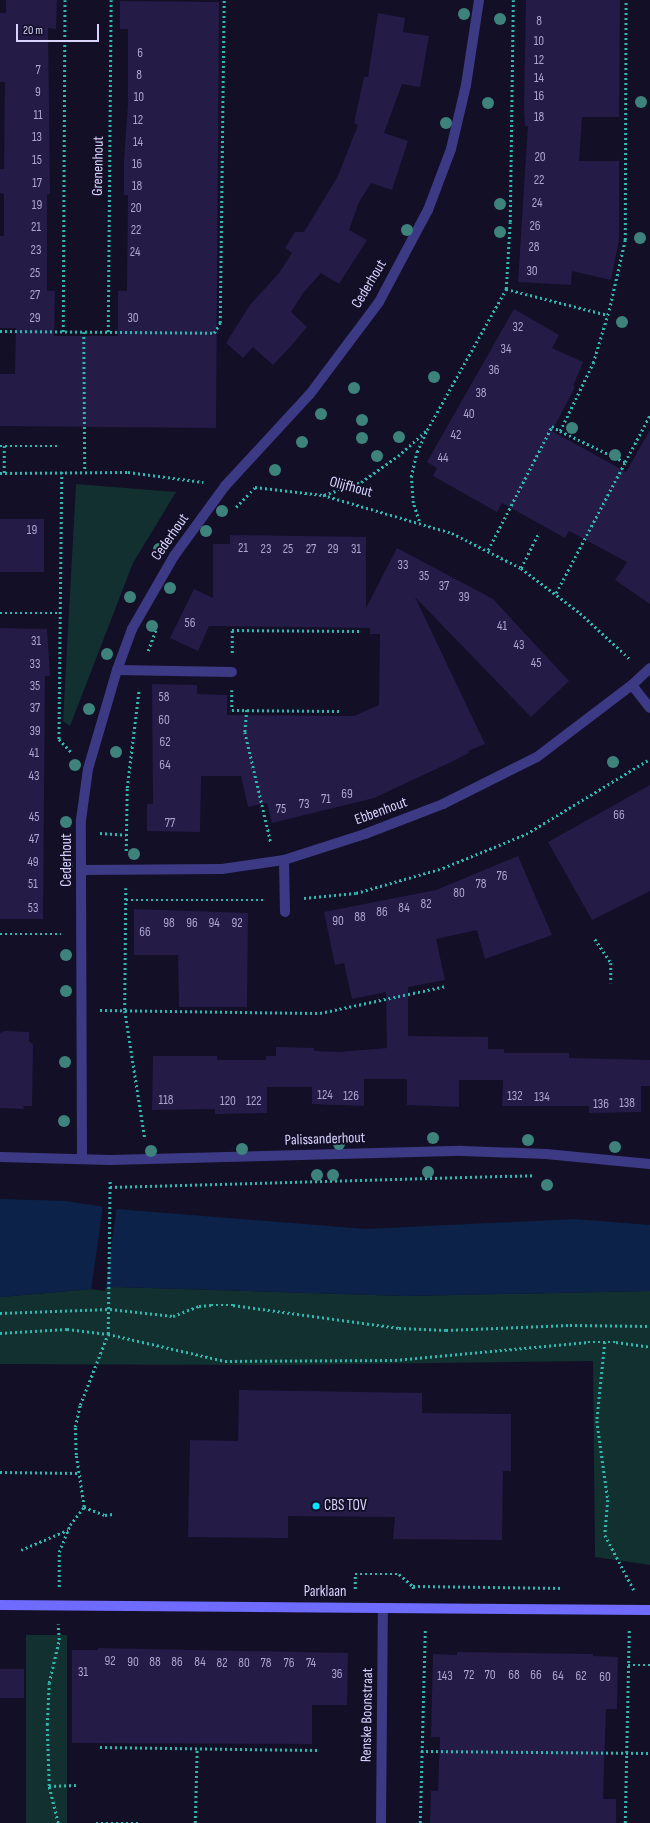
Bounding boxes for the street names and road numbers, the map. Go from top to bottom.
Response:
street label: Grenenhout [88,136,108,196]
street label: Cederhout [348,257,390,311]
street label: Olijfhout [328,473,374,501]
street label: Cederhout [147,510,193,564]
street label: Ebbenhout [352,793,410,829]
street label: Cederhout [58,833,76,887]
street label: Palissanderhout [284,1129,366,1149]
street label: Parklaan [304,1583,346,1601]
street label: Renske Boonstraat [357,1668,377,1762]

